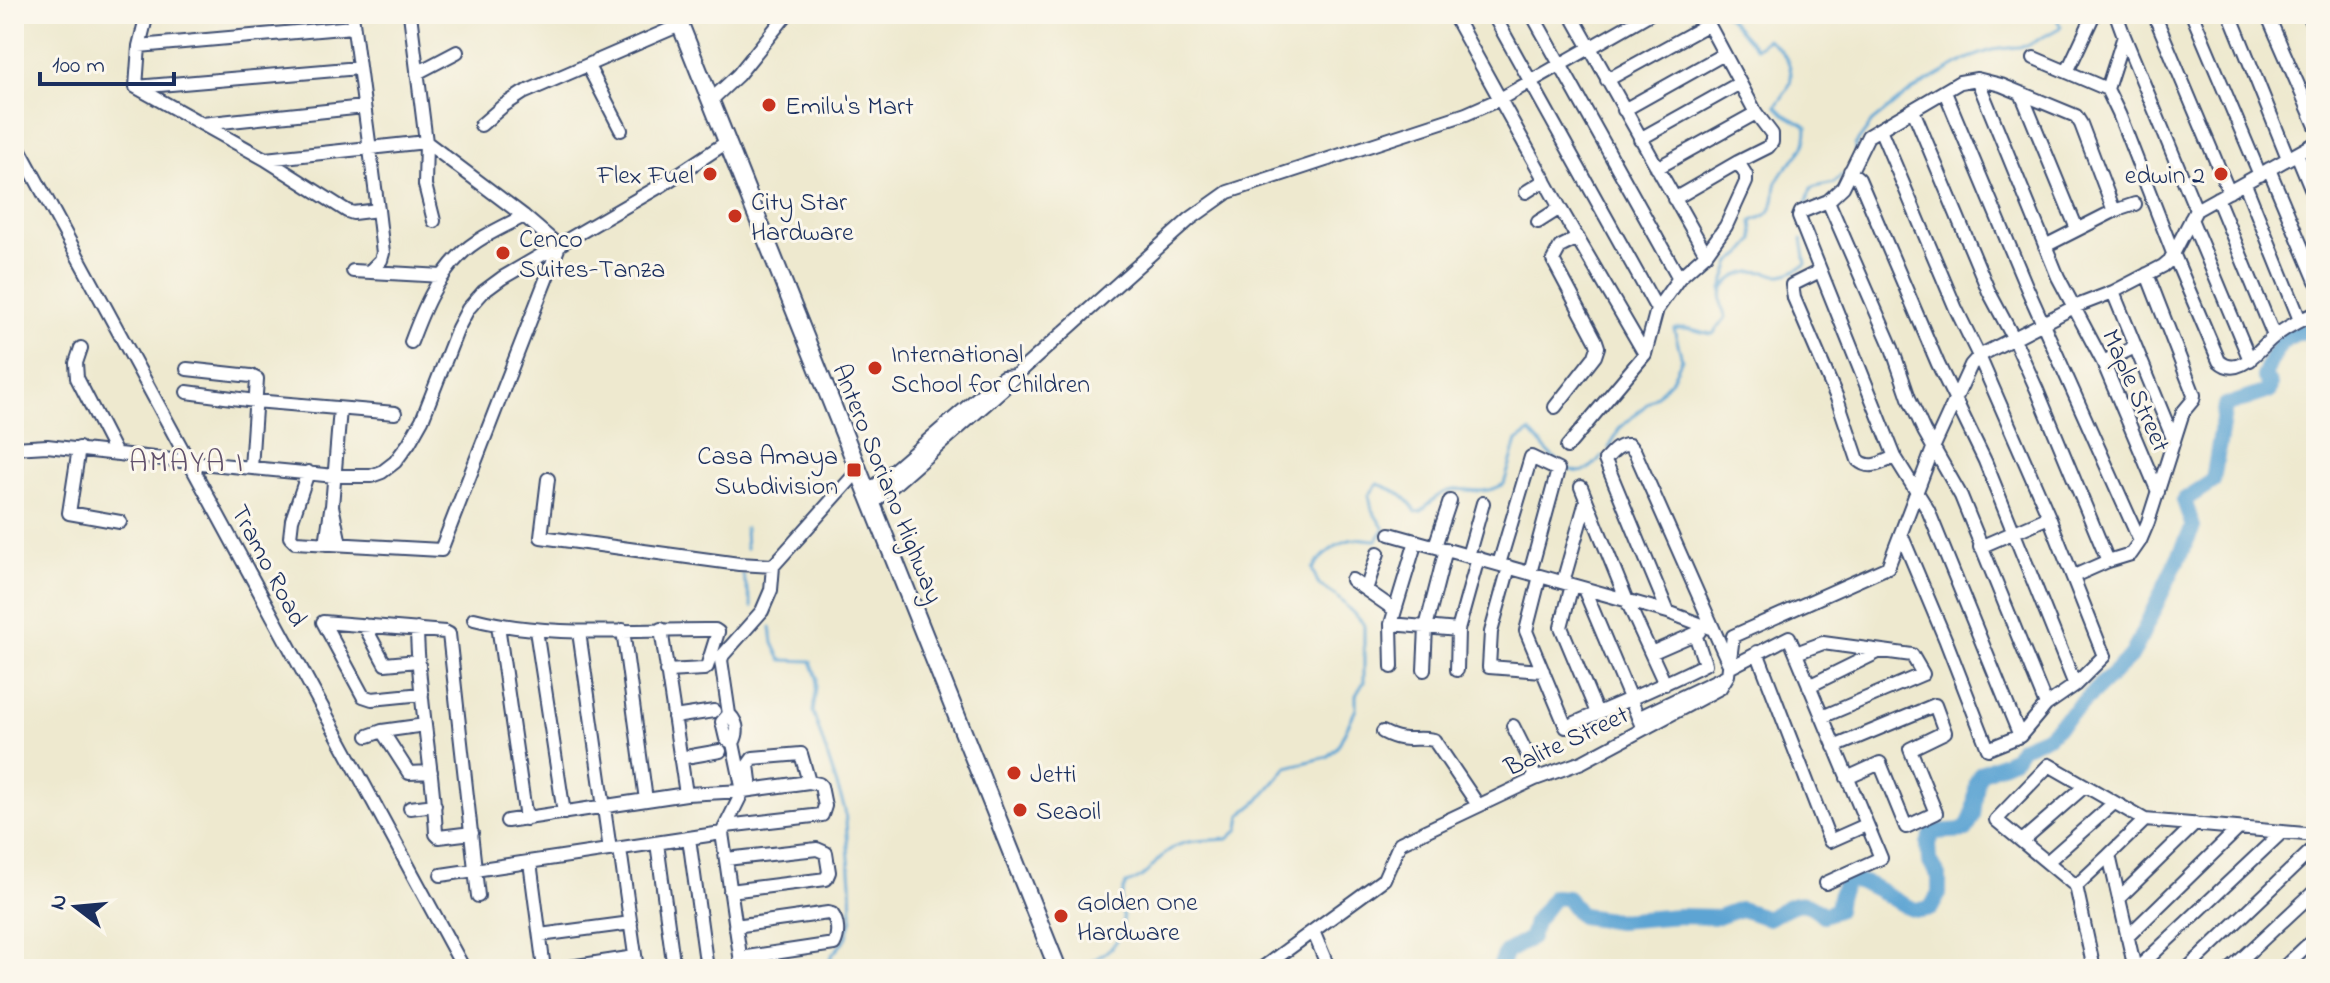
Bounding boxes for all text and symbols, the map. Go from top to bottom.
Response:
scale bar [40,36,174,86]
text: 100 m [52,49,105,84]
place label: Emilu's Mart [785,89,914,127]
marker: Emilu's Mart [760,96,778,114]
place label: Flex Fuel [596,158,694,196]
place label: edwin 2 [2125,158,2205,196]
marker: Flex Fuel [701,165,719,183]
marker: edwin 2 [2212,165,2230,183]
place label: City Star Hardware [751,185,854,253]
marker: City Star Hardware [726,207,744,225]
place label: Cenco Suites-Tanza [519,222,665,290]
marker: Cenco Suites-Tanza [494,244,512,262]
street label: Maple Street [2090,324,2178,459]
place label: International School for Children [891,337,1090,405]
street label: Antero Soriano Highway [821,359,952,610]
marker: International School for Children [866,359,884,377]
place label: Casa Amaya Subdivision [697,439,838,507]
district label: AMAYA I [129,442,245,486]
marker: Casa Amaya Subdivision [845,461,863,479]
street label: Tramo Road [219,498,316,635]
street label: Balite Street [1498,697,1636,788]
place label: Jetti [1030,757,1077,795]
marker: Jetti [1005,764,1023,782]
place label: Seaoil [1036,794,1101,832]
marker: Seaoil [1011,801,1029,819]
north arrow [36,867,116,947]
place label: Golden One Hardware [1077,885,1198,953]
text: N [42,891,77,914]
marker: Golden One Hardware [1052,907,1070,925]

